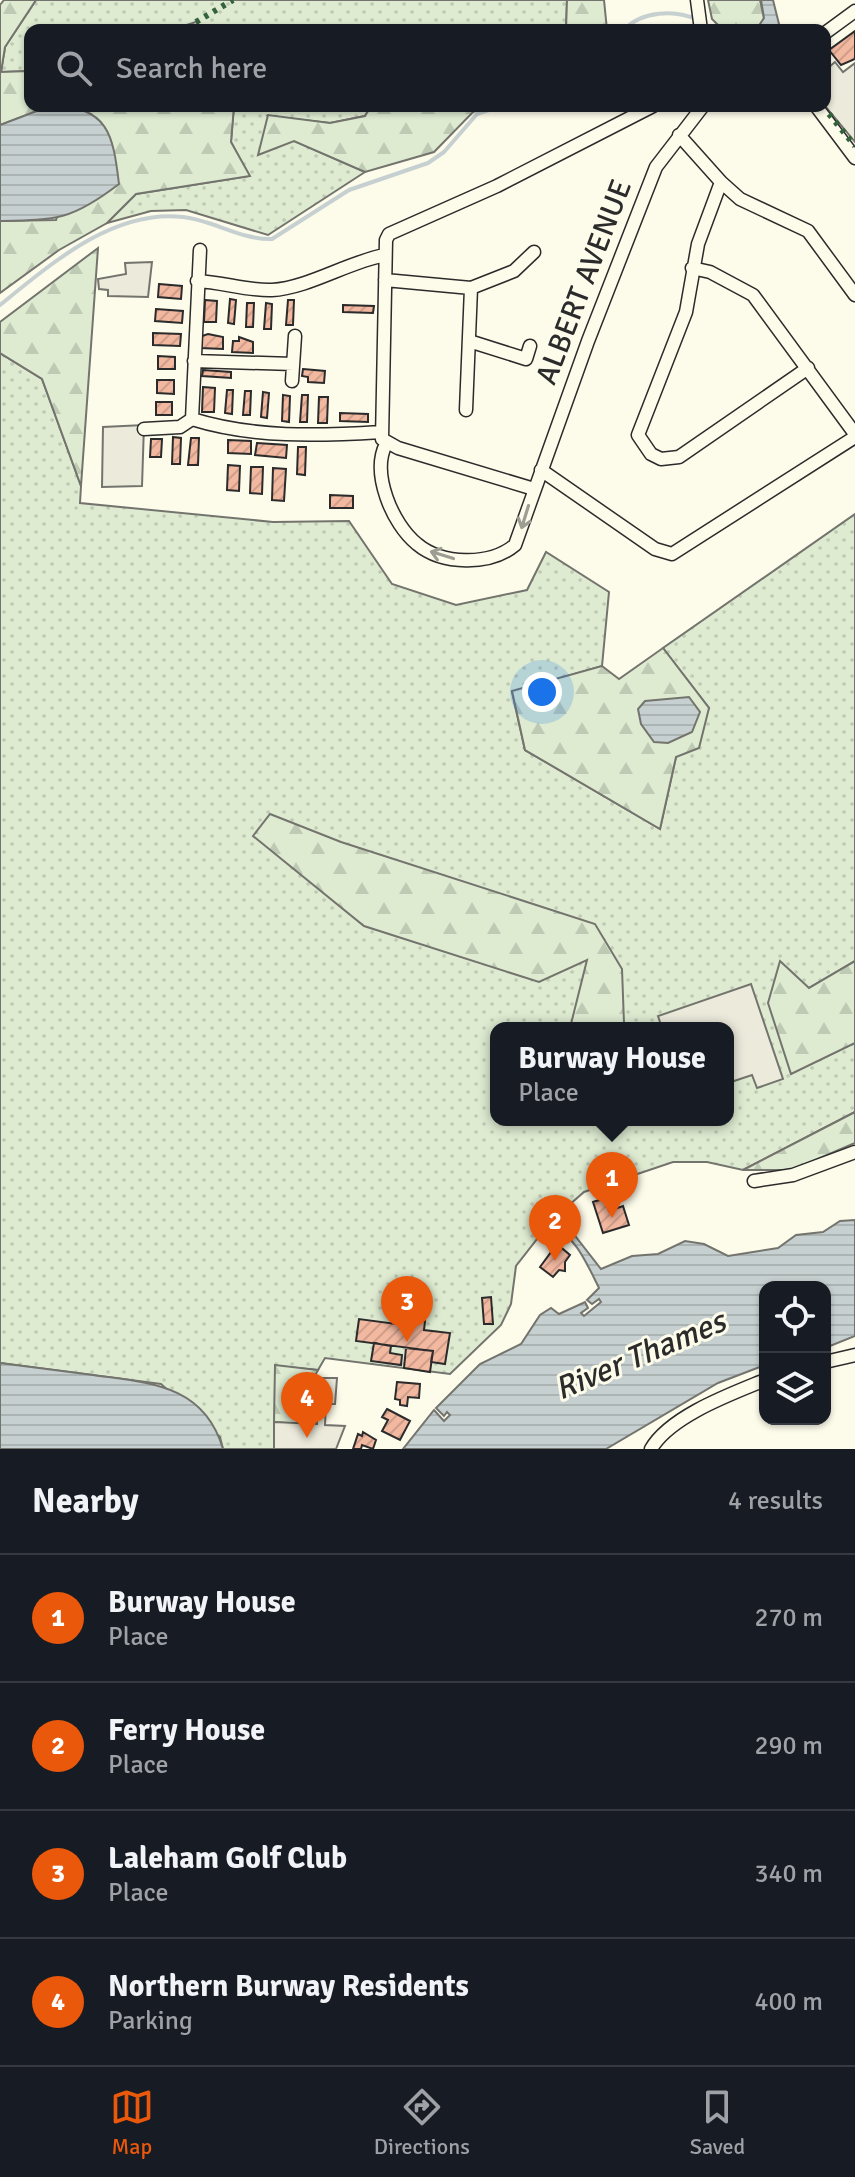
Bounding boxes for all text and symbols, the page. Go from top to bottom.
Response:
search box [24,24,831,112]
icon: search [52,46,96,90]
text: Search here [116,50,267,87]
street label: ALBERT AVENUE [528,174,640,390]
one-way arrow [517,504,532,530]
one-way arrow [429,547,455,562]
your location [522,672,562,712]
popup [490,1022,734,1126]
text: Burway House [518,1040,706,1077]
text: Place [518,1077,579,1109]
pin: 1 [586,1152,638,1218]
pin: 2 [529,1195,581,1261]
pin: 3 [381,1276,433,1342]
map controls [759,1281,831,1425]
button: locate [759,1281,831,1353]
water label: River Thames [549,1300,734,1408]
button: layers [759,1353,831,1425]
pin: 4 [281,1372,333,1438]
text: Nearby [32,1480,139,1522]
text: 4 results [728,1485,823,1517]
text: Burway House [108,1584,296,1621]
text: 1 [51,1602,65,1634]
text: 270 m [754,1602,823,1634]
text: Place [108,1621,169,1653]
text: Ferry House [108,1712,265,1749]
text: 2 [51,1730,65,1762]
text: 290 m [754,1730,823,1762]
text: Place [108,1749,169,1781]
text: Laleham Golf Club [108,1840,347,1877]
text: 3 [51,1858,65,1890]
text: 340 m [754,1858,823,1890]
text: Place [108,1877,169,1909]
text: Northern Burway Residents [108,1968,469,2005]
text: 4 [51,1986,65,2018]
text: 400 m [754,1986,823,2018]
text: Parking [108,2005,193,2037]
tab: Map [110,2085,154,2160]
tab: Directions [374,2085,470,2160]
tab: Saved [690,2085,745,2160]

